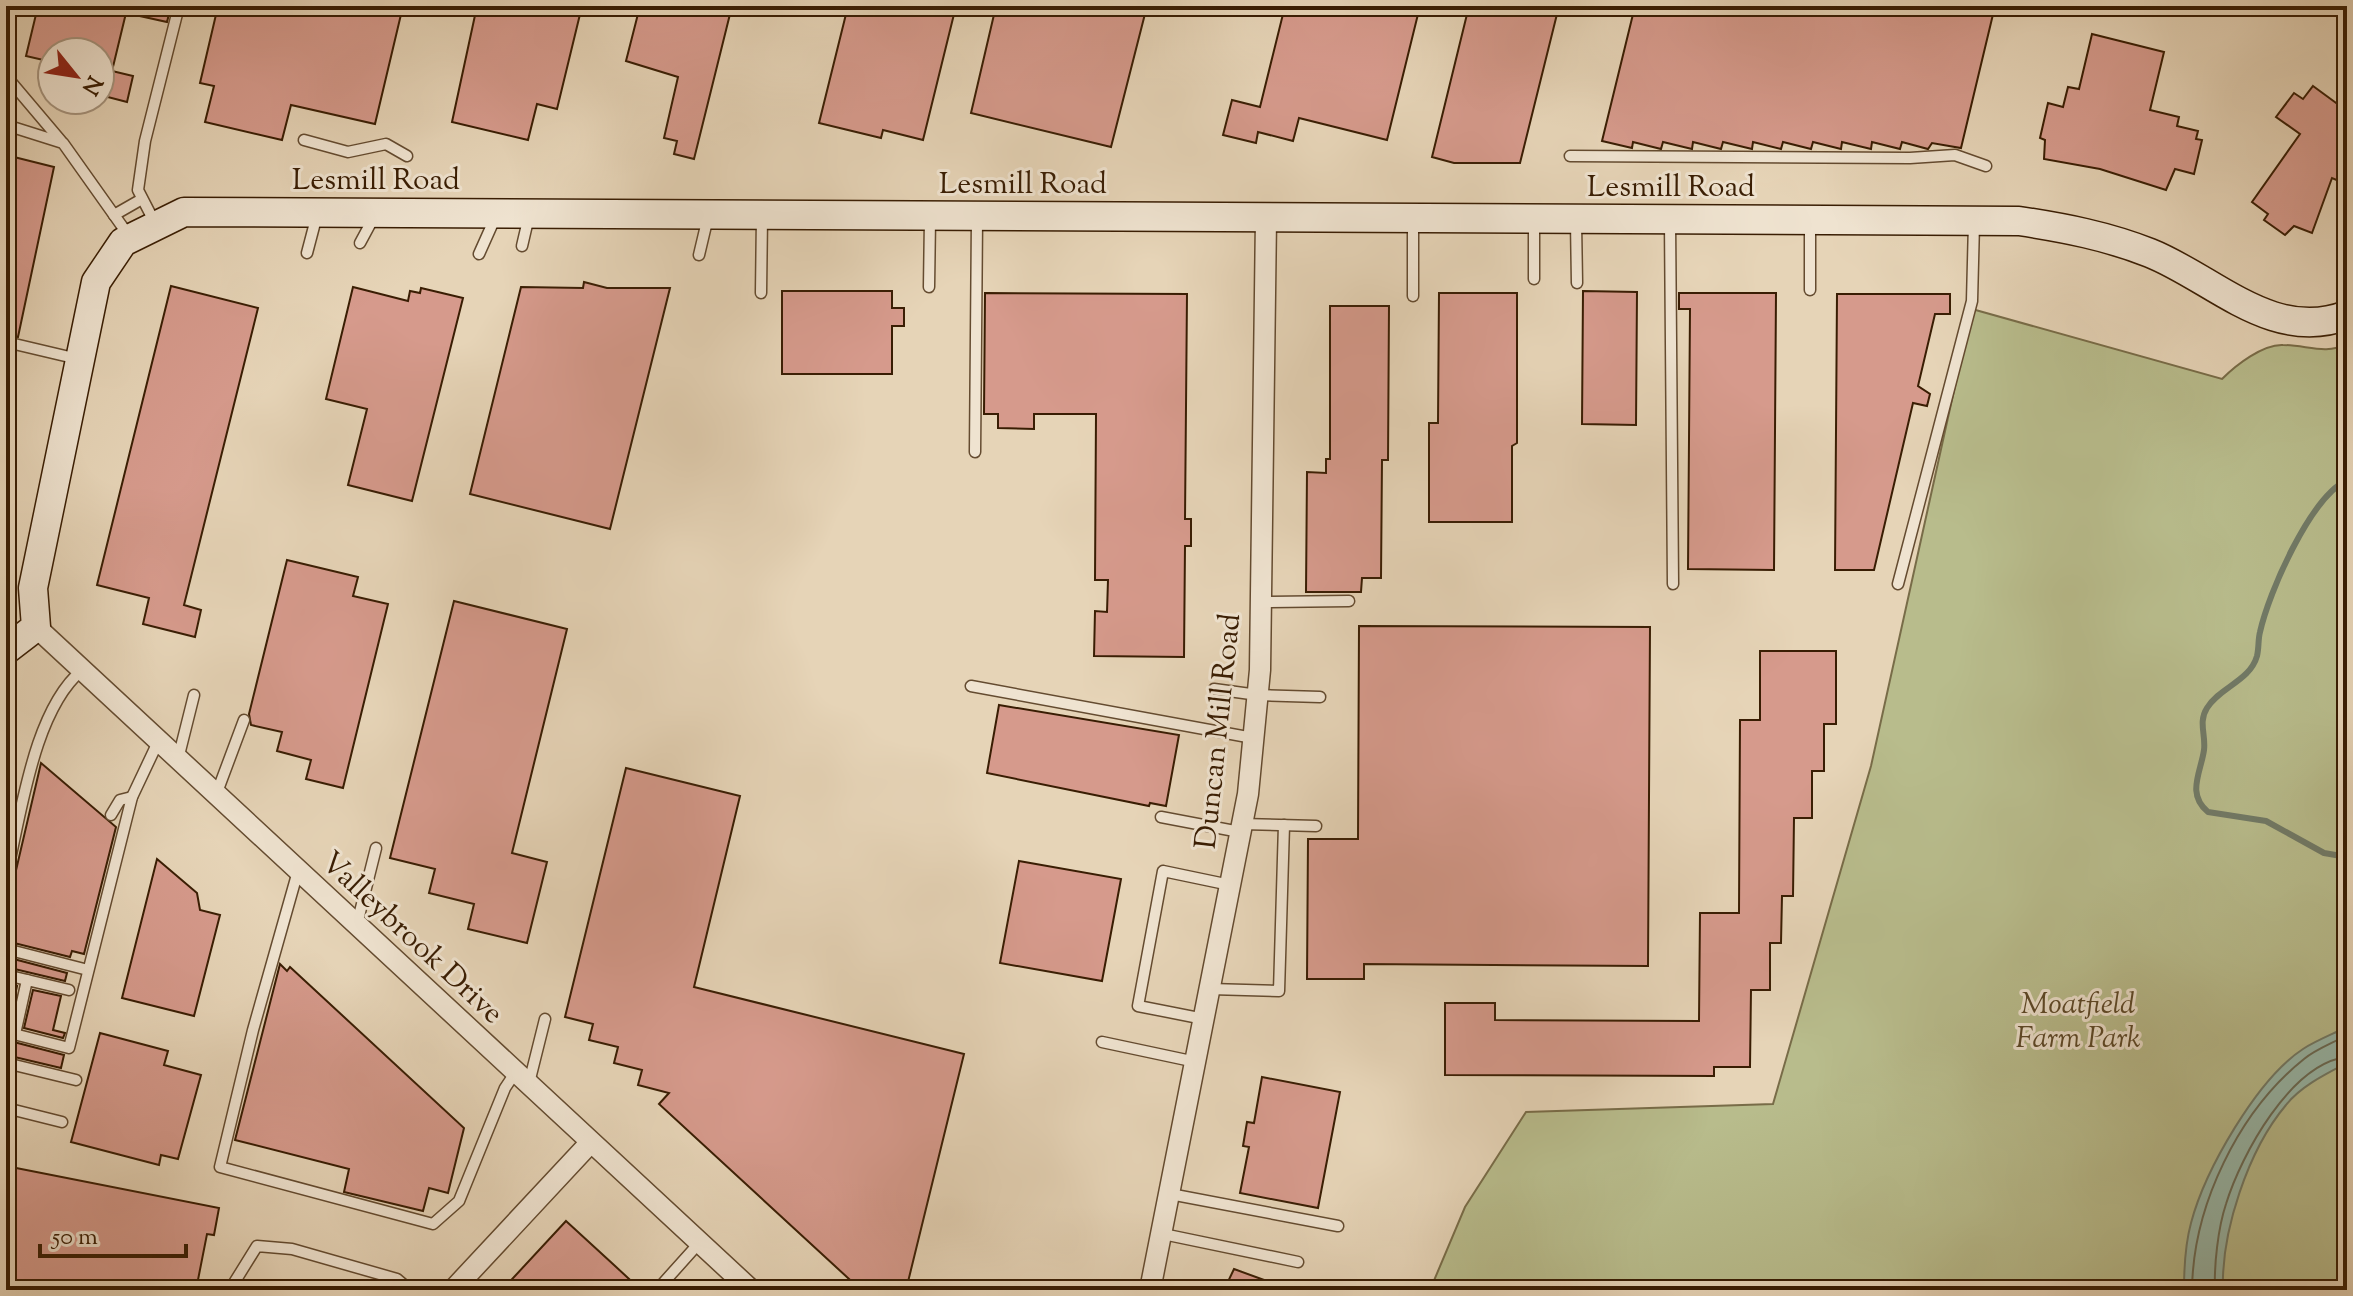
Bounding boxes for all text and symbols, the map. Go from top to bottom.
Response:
north arrow [36,36,116,116]
text: N [72,69,109,100]
street label: Lesmill Road [292,160,460,203]
street label: Lesmill Road [939,164,1107,207]
street label: Lesmill Road [1587,167,1755,210]
street label: Duncan Mill Road [1186,611,1253,851]
street label: Valleybrook Drive [310,843,512,1035]
park label: Moatfield Farm Park [2015,984,2141,1061]
scale bar [40,1208,186,1258]
text: 50 m [50,1221,98,1255]

